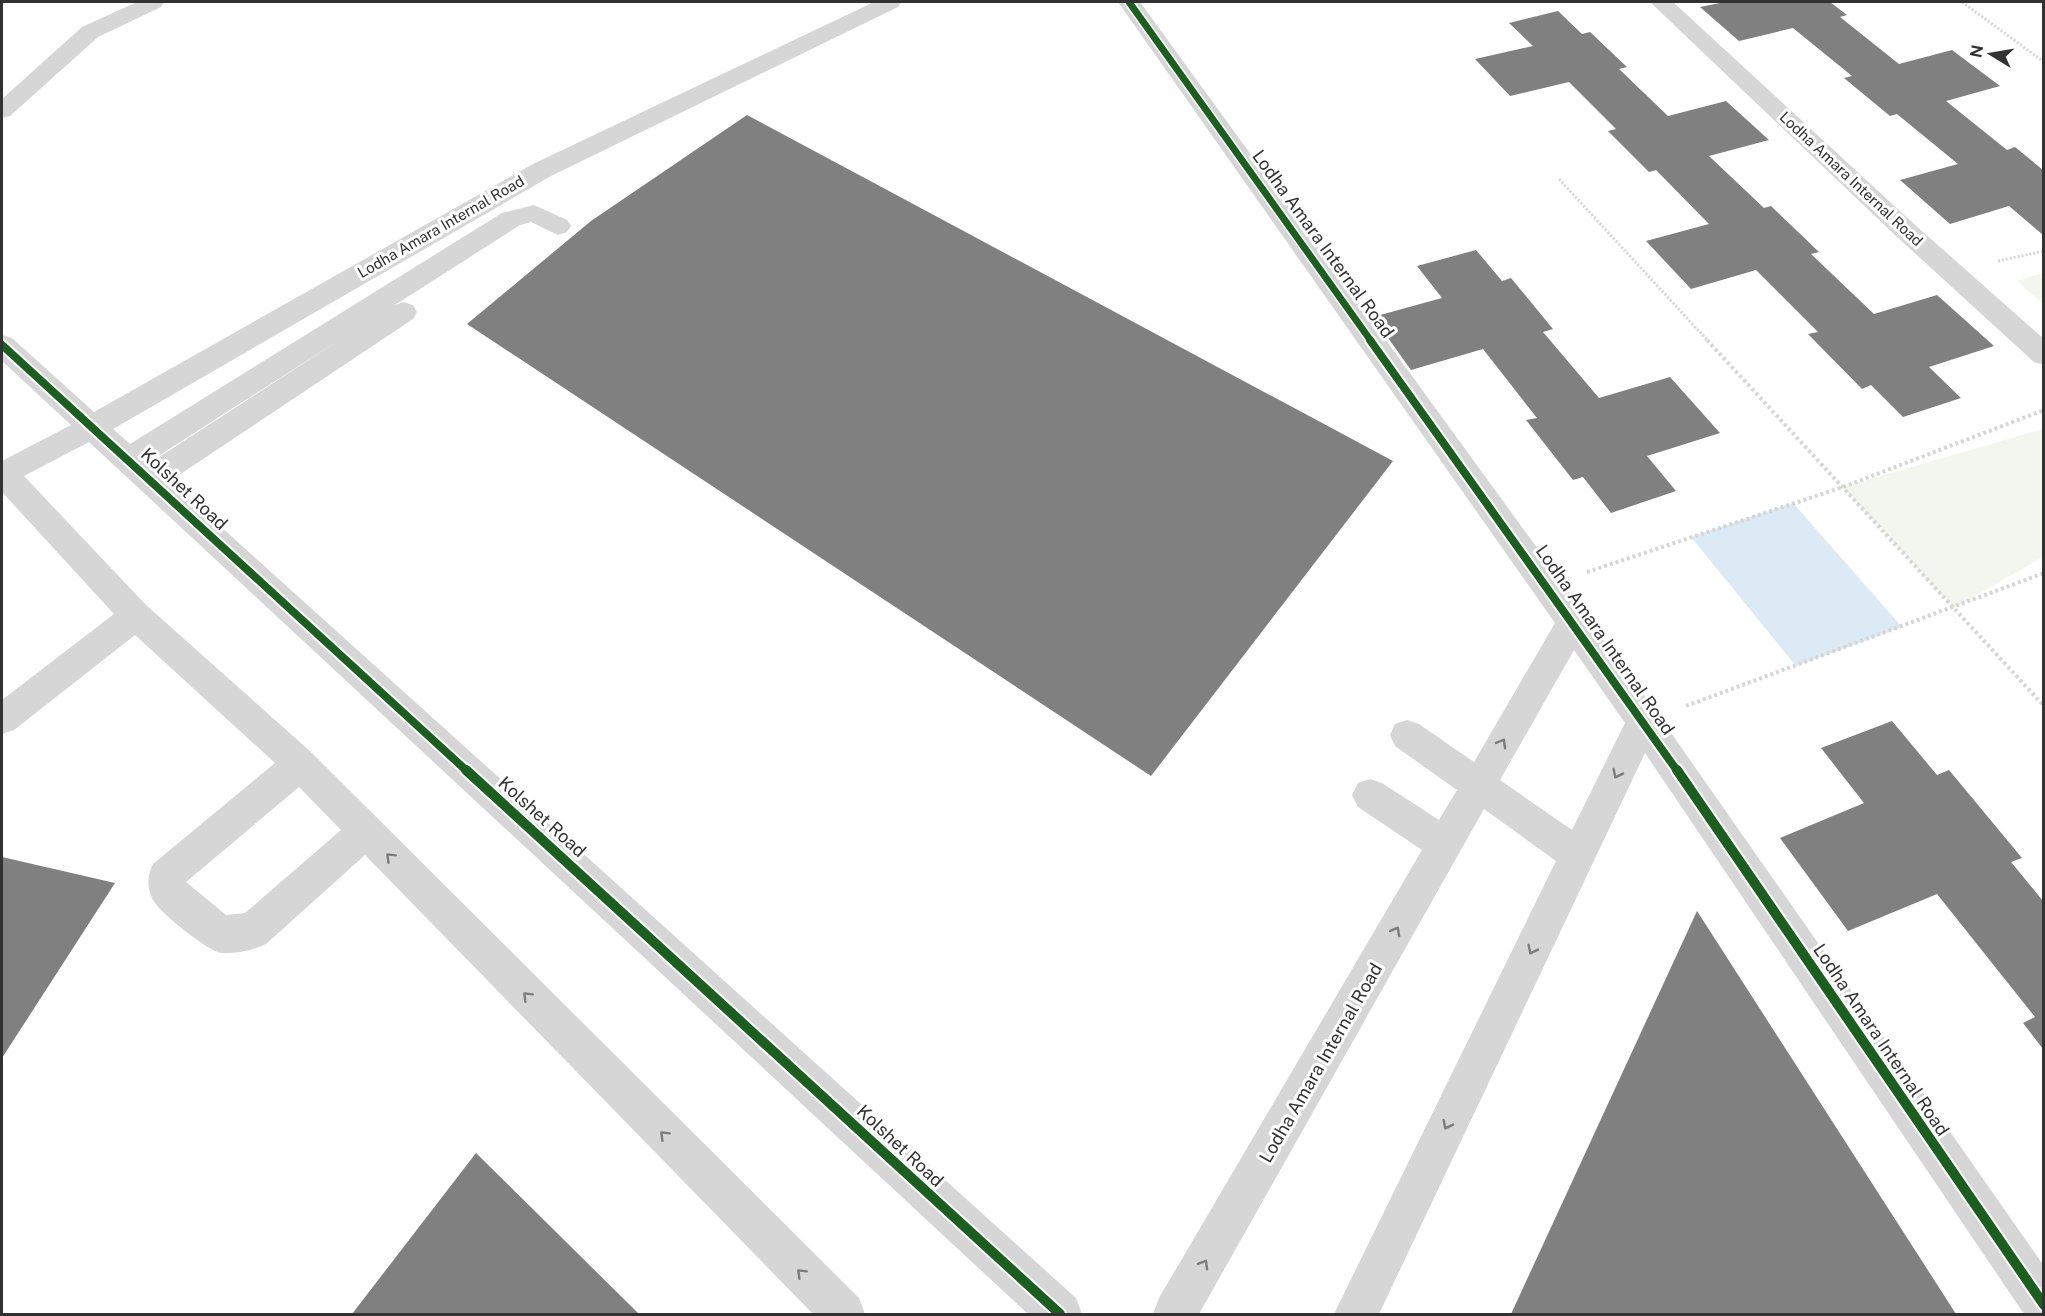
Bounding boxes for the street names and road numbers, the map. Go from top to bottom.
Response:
street label: Lodha Amara Internal Road [1776,108,1926,249]
street label: Lodha Amara Internal Road [1248,146,1399,342]
street label: Lodha Amara Internal Road [355,172,527,281]
street label: Kolshet Road [137,443,232,534]
street label: Lodha Amara Internal Road [1532,541,1679,739]
street label: Kolshet Road [494,772,590,861]
street label: Lodha Amara Internal Road [1809,940,1954,1140]
street label: Lodha Amara Internal Road [1255,959,1386,1166]
street label: Kolshet Road [853,1100,948,1191]

